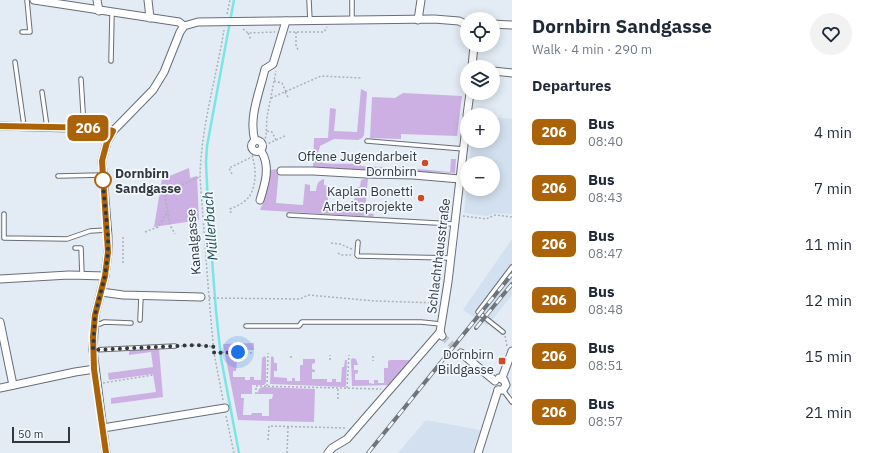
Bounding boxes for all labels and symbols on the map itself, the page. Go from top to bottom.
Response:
line badge: 206 [65,115,111,141]
place label: Offene Jugendarbeit Dornbirn [298,148,417,180]
marker: Offene Jugendarbeit Dornbirn [420,158,430,168]
place label: Dornbirn Sandgasse [115,165,181,197]
marker: Dornbirn Sandgasse [94,171,112,189]
place label: Kaplan Bonetti Arbeitsprojekte [323,183,413,215]
water label: Müllerbach [199,191,221,261]
marker: Kaplan Bonetti Arbeitsprojekte [416,193,426,203]
street label: Schlachthausstraße [423,197,454,315]
street label: Kanalgasse [182,208,205,276]
your location [228,342,248,362]
place label: Dornbirn Bildgasse [438,346,494,378]
marker: Dornbirn Bildgasse [497,356,507,366]
scale bar [12,425,70,444]

